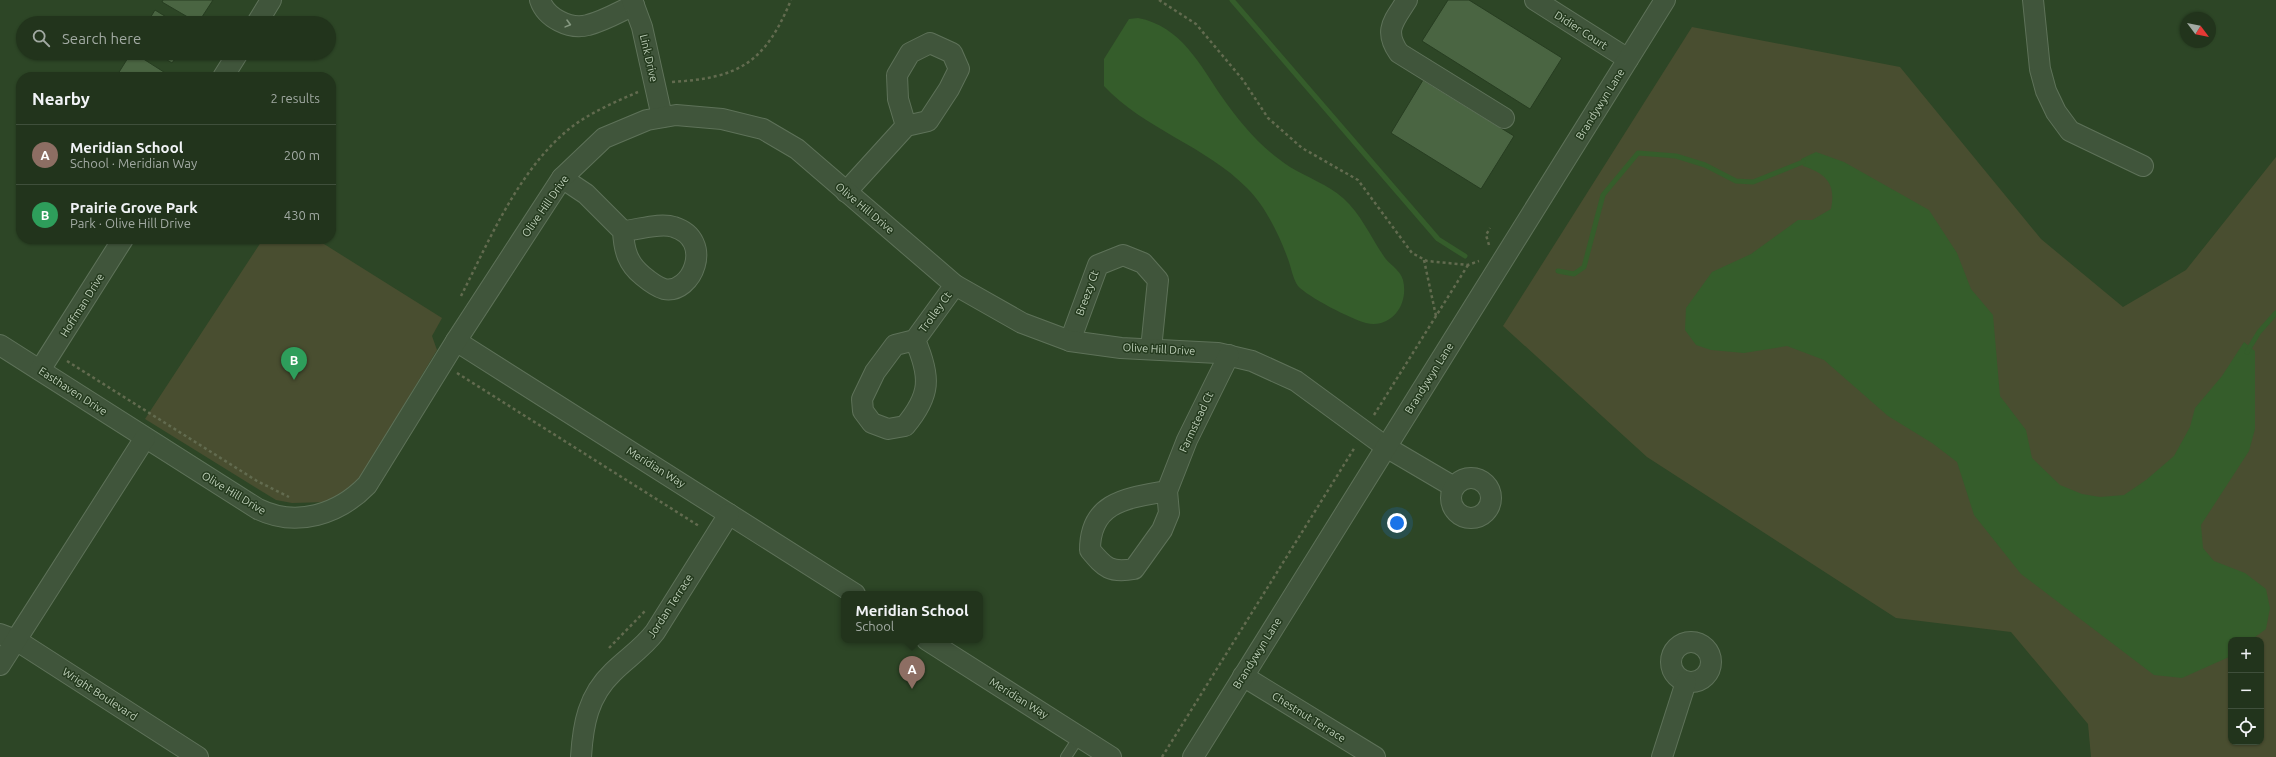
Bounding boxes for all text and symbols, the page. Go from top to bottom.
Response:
street label: Didier Court [1552,9,1610,52]
north arrow [2180,12,2216,48]
search box [16,16,336,60]
one-way arrow [565,19,572,28]
icon: search [30,27,52,49]
text: Search here [62,30,141,47]
street label: Link Drive [638,33,660,83]
street label: Brandywyn Lane [1573,66,1627,142]
text: Nearby [32,89,90,108]
text: 2 results [270,91,320,105]
text: Meridian School [70,139,183,156]
text: A [40,148,50,162]
text: 200 m [284,148,320,162]
text: School · Meridian Way [70,156,197,170]
street label: Olive Hill Drive [519,173,571,239]
street label: Olive Hill Drive [833,180,897,236]
text: Prairie Grove Park [70,199,198,216]
text: B [41,208,49,222]
text: 430 m [284,208,320,222]
text: Park · Olive Hill Drive [70,216,191,230]
street label: Breezy Ct [1073,268,1101,317]
street label: Hoffman Drive [58,271,106,339]
street label: Trolley Ct [916,289,954,335]
street label: Brandywyn Lane [1402,340,1456,416]
street label: Olive Hill Drive [1122,341,1196,357]
pin: B [281,347,307,380]
street label: Easthaven Drive [37,364,109,418]
street label: Farmstead Ct [1177,389,1216,454]
street label: Meridian Way [624,444,688,490]
street label: Olive Hill Drive [200,469,268,517]
your location [1387,513,1407,533]
street label: Jordan Terrace [645,572,695,640]
popup [841,591,983,643]
text: Meridian School [855,602,969,619]
street label: Brandywyn Lane [1230,615,1284,691]
text: School [855,619,894,633]
map controls [2228,637,2264,745]
button: + [2228,637,2264,673]
pin: A [899,656,925,689]
street label: Wright Boulevard [60,665,140,723]
button: − [2228,673,2264,709]
street label: Meridian Way [987,675,1051,721]
street label: Chestnut Terrace [1270,690,1348,744]
button: locate [2228,709,2264,745]

